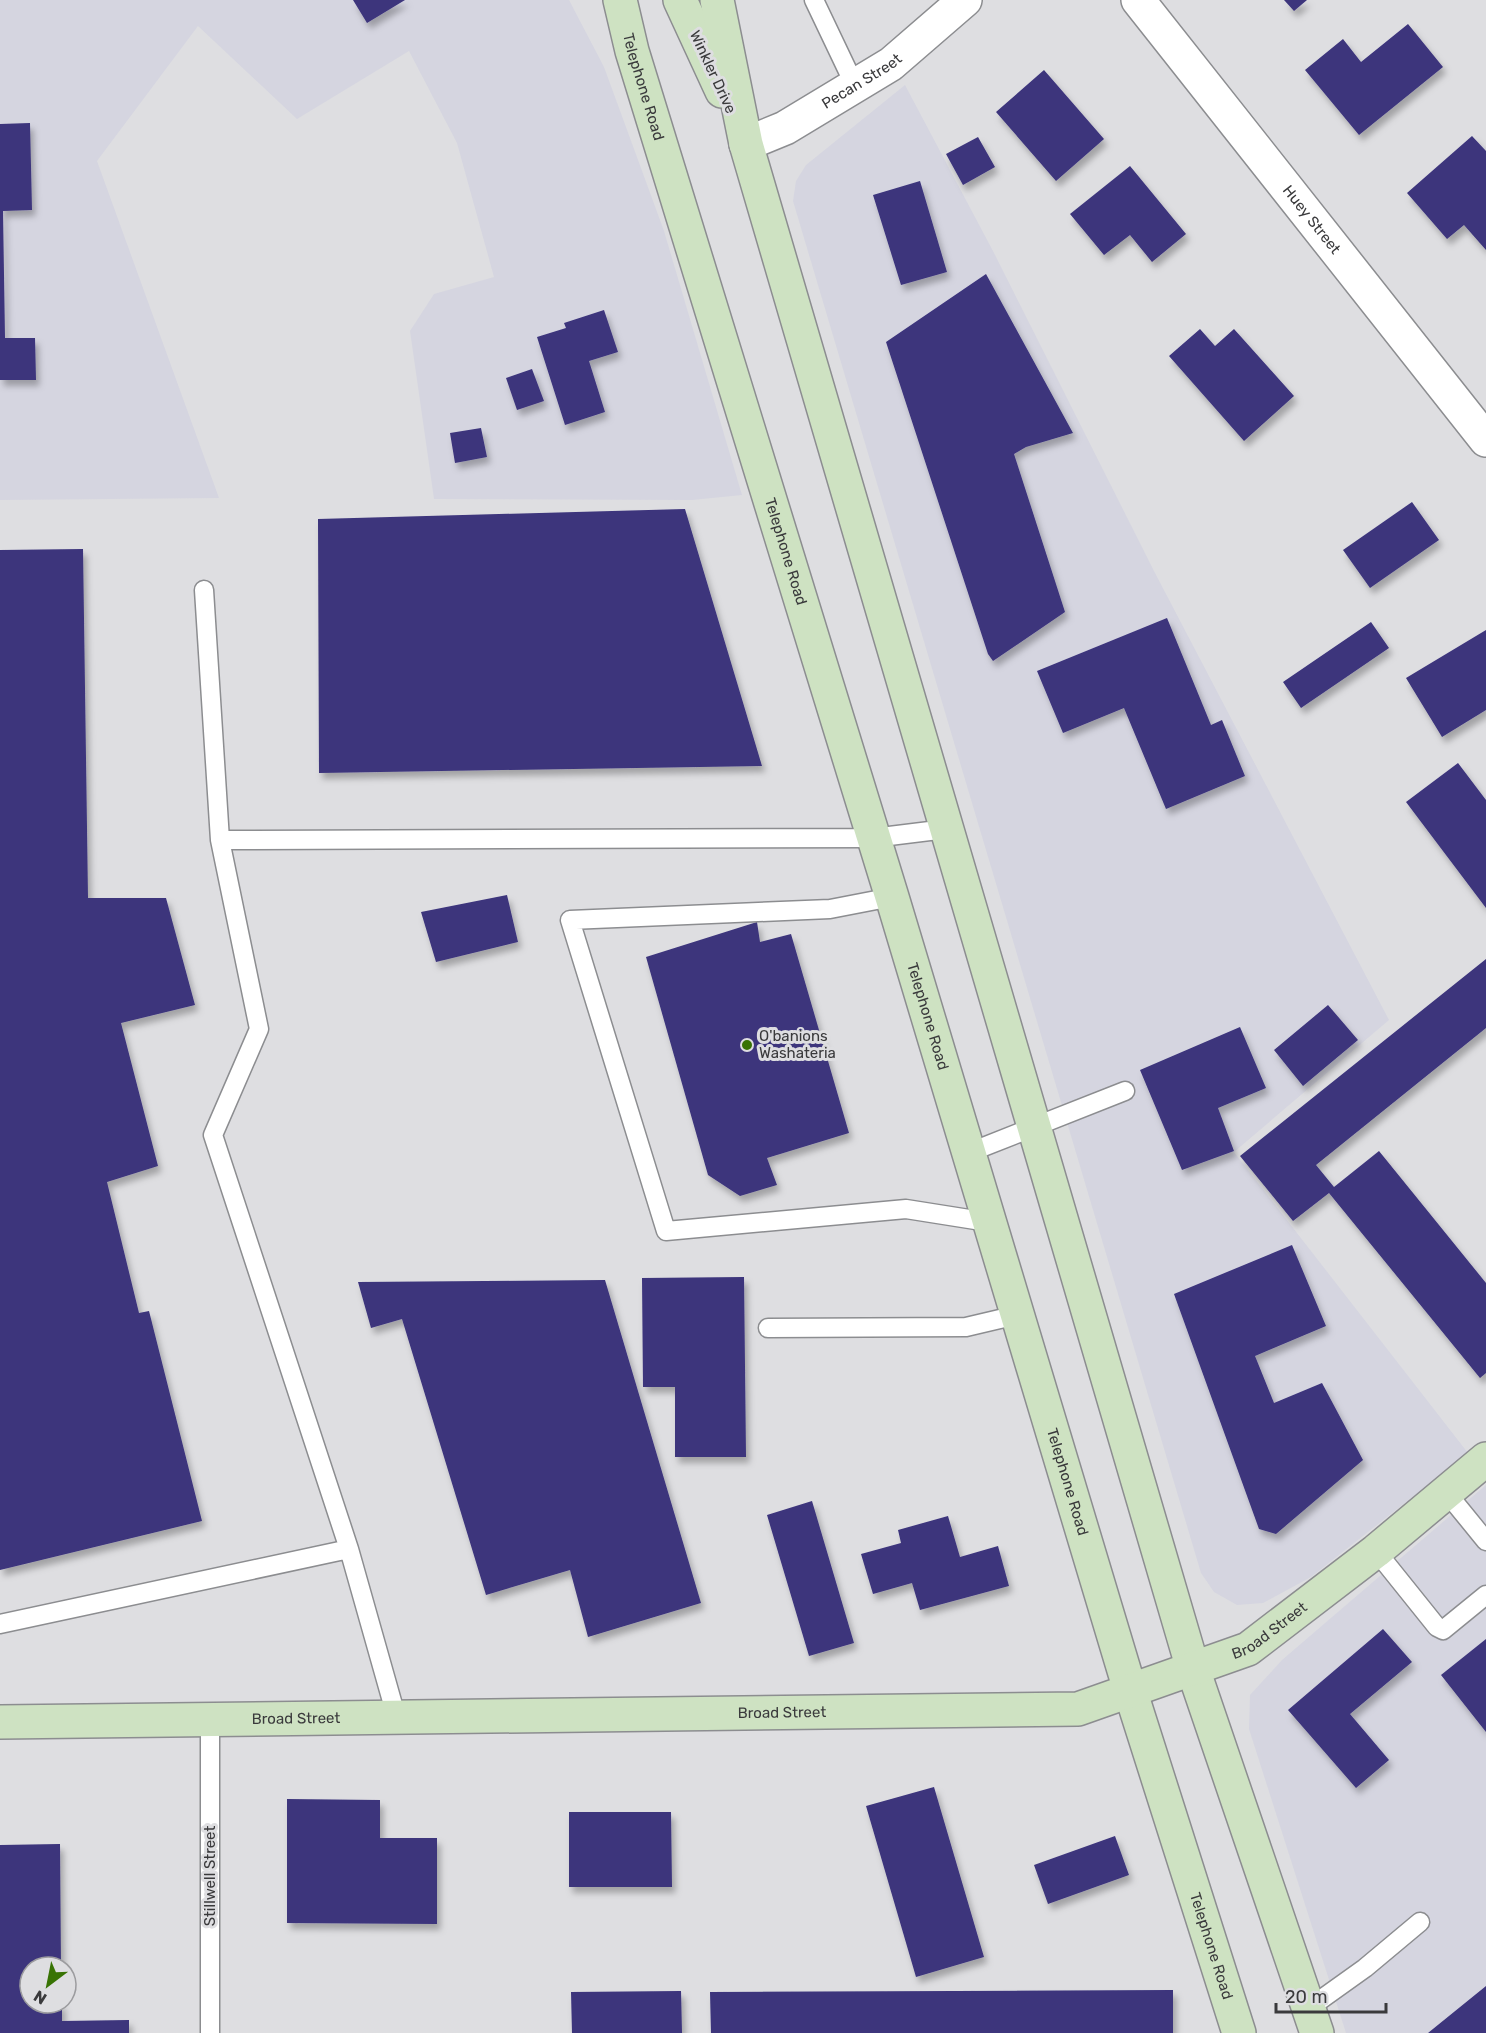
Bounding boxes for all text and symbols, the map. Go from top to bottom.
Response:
street label: Winkler Drive [686,28,740,116]
street label: Telephone Road [619,31,668,143]
street label: Pecan Street [818,50,906,113]
street label: Huey Street [1279,182,1345,258]
street label: Telephone Road [761,496,811,607]
street label: Telephone Road [903,960,952,1072]
place label: O'banions Washateria [759,1027,836,1062]
marker: O'banions Washateria [740,1038,754,1052]
street label: Telephone Road [1043,1426,1092,1538]
street label: Broad Street [1229,1598,1311,1663]
street label: Broad Street [738,1703,826,1722]
street label: Broad Street [252,1709,340,1728]
street label: Stillwell Street [201,1826,219,1926]
street label: Telephone Road [1186,1890,1237,2002]
north arrow [18,1955,78,2015]
scale bar [1276,1976,1386,2014]
text: N [30,1986,50,2008]
text: 20 m [1285,1986,1327,2008]

